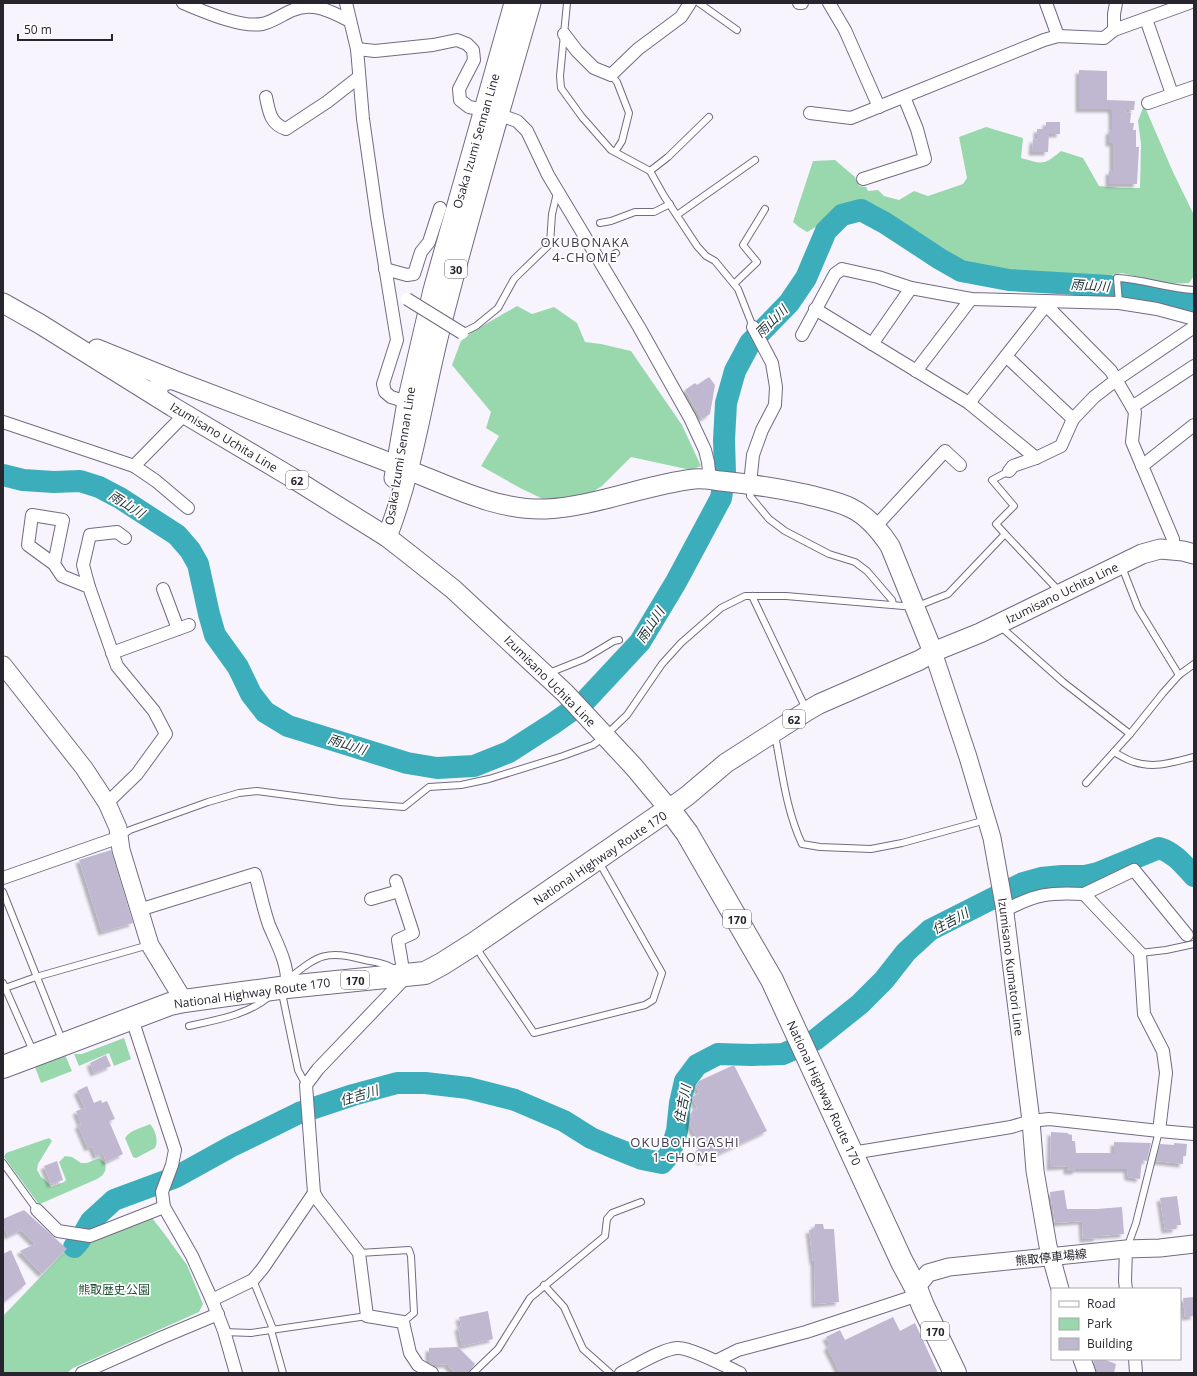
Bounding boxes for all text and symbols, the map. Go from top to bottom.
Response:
scale bar [18,16,112,42]
text: 50 m [24,21,52,38]
street label: Osaka Izumi Sennan Line [449,71,504,211]
district label: OKUBONAKA 4-CHOME [540,233,630,266]
road number: 30 [445,260,467,278]
water label: 雨山川 [1070,275,1112,295]
water label: 雨山川 [751,299,793,341]
street label: Osaka Izumi Sennan Line [381,385,419,526]
street label: Izumisano Uchita Line [167,398,281,476]
road number: 62 [286,471,308,489]
water label: 雨山川 [106,486,150,523]
street label: Izumisano Uchita Line [1003,558,1121,628]
water label: 雨山川 [632,602,669,646]
street label: Izumisano Uchita Line [501,632,600,731]
road number: 62 [783,710,805,728]
water label: 雨山川 [326,729,370,759]
street label: National Highway Route 170 [530,807,670,909]
street label: Izumisano Kumatori Line [994,897,1028,1037]
water label: 住吉川 [929,903,973,938]
road number: 170 [723,910,751,928]
road number: 170 [341,971,369,989]
street label: National Highway Route 170 [173,974,332,1012]
street label: National Highway Route 170 [783,1018,865,1168]
water label: 住吉川 [338,1080,382,1109]
water label: 住吉川 [669,1081,695,1125]
district label: OKUBOHIGASHI 1-CHOME [630,1133,740,1166]
street label: 熊取停車場線 [1014,1245,1088,1269]
park label: 熊取歴史公園 [78,1281,150,1298]
legend [1051,1288,1181,1360]
text: Road [1087,1295,1116,1312]
text: Park [1087,1315,1113,1332]
road number: 170 [921,1322,949,1340]
text: Building [1087,1335,1133,1352]

